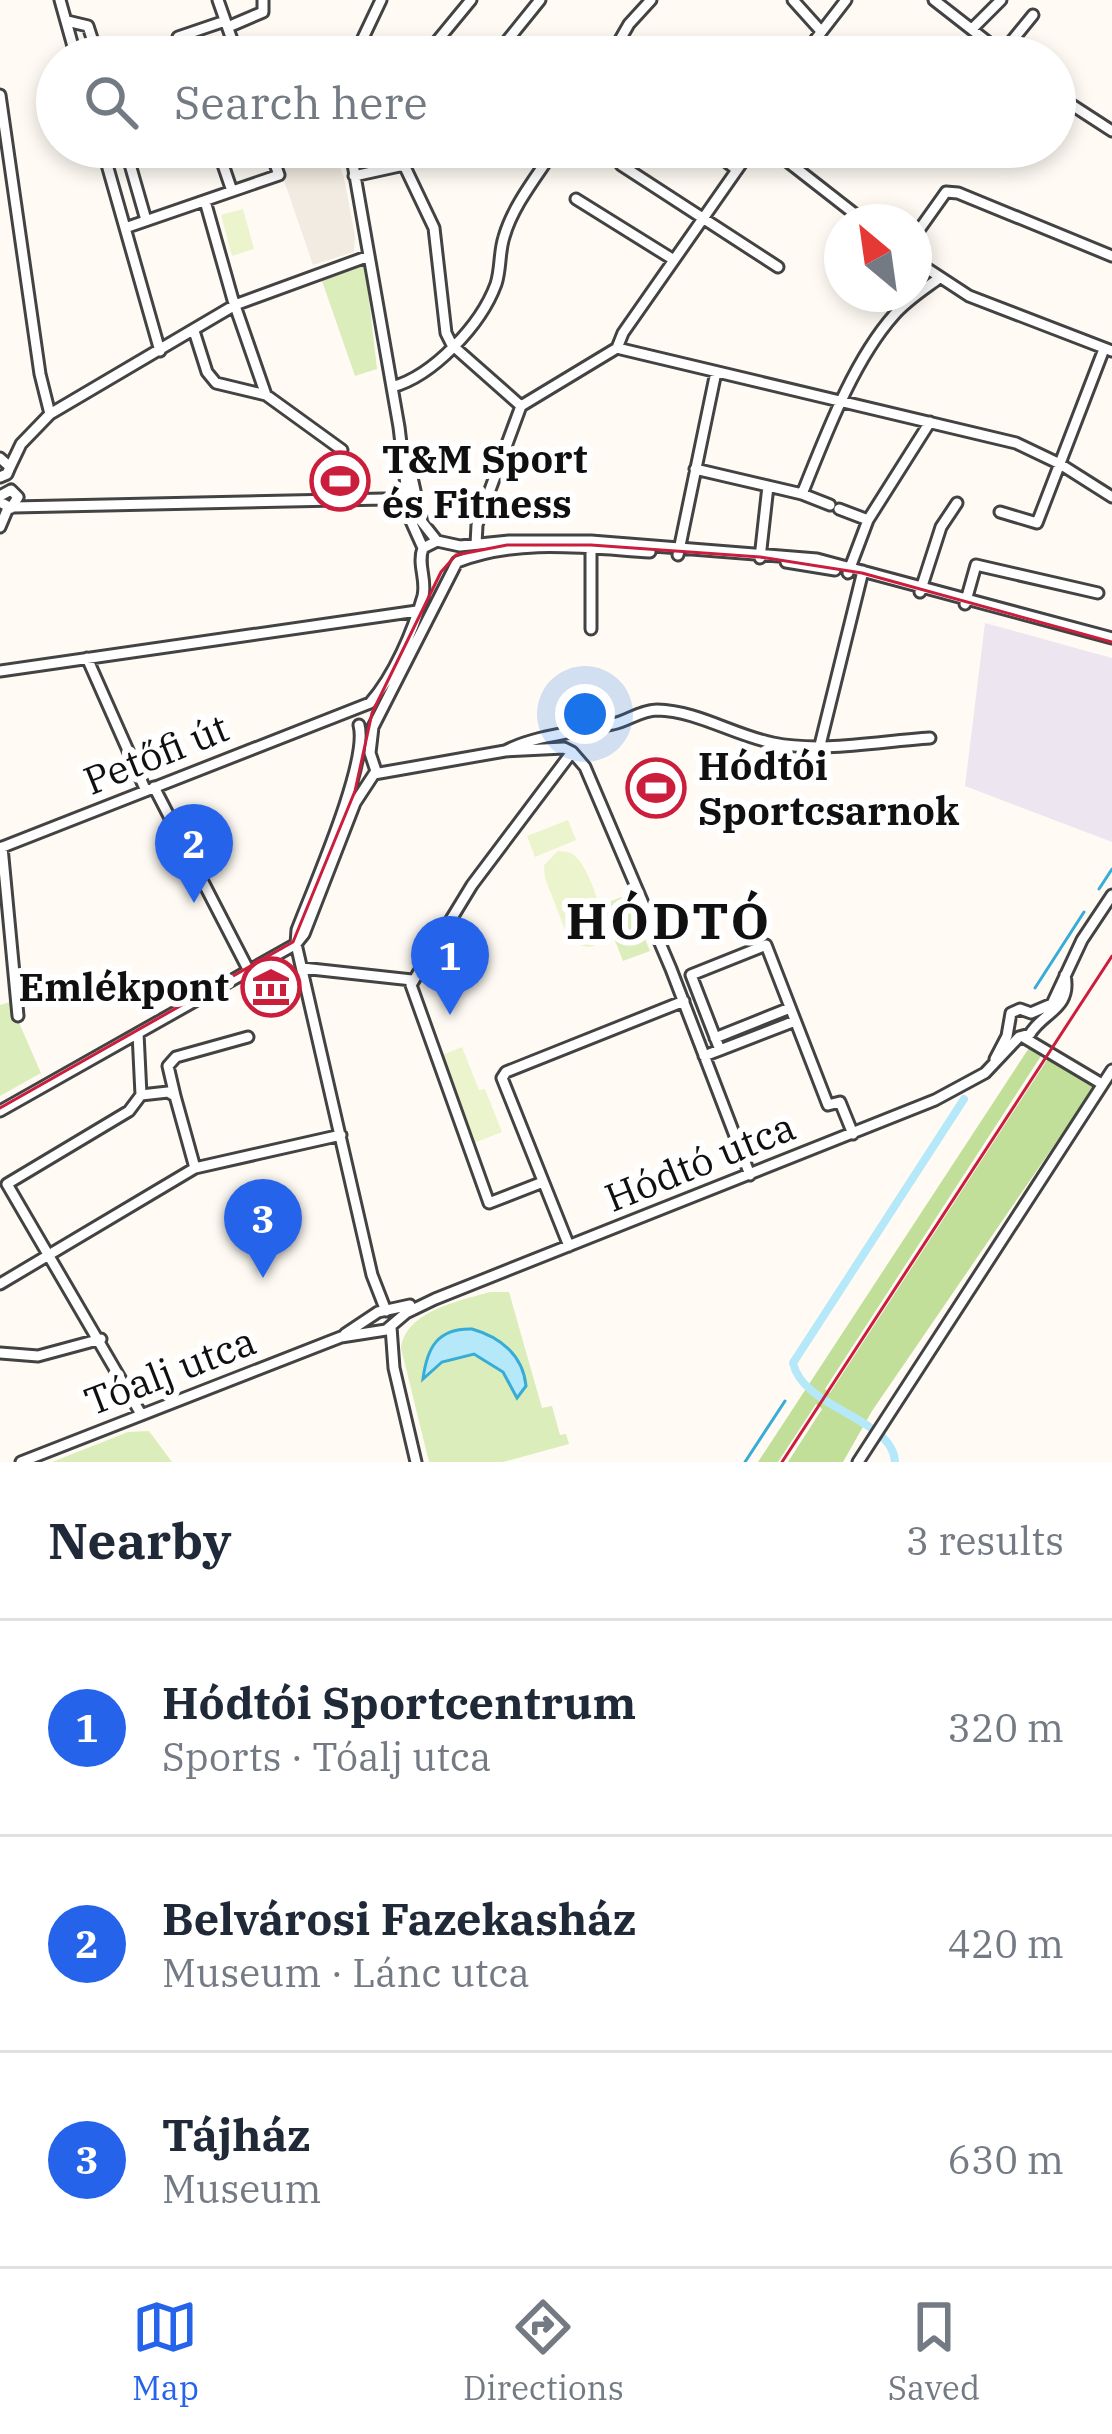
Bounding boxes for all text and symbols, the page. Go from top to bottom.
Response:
search box [36,36,1076,168]
icon: search [78,69,144,135]
text: Search here [174,73,428,131]
north arrow [824,204,932,312]
place label: T&M Sport és Fitness [382,433,588,529]
sports icon: T&M Sport és Fitness [309,450,371,512]
your location [555,684,615,744]
street label: Petőfi út [76,701,236,806]
place label: Hódtói Sportcsarnok [698,740,960,836]
sports icon: Hódtói Sportcsarnok [625,757,687,819]
pin: 2 [155,804,233,903]
district label: HÓDTÓ [566,887,772,953]
pin: 1 [411,916,489,1015]
museum icon: Emlékpont [240,956,302,1018]
place label: Emlékpont [18,961,229,1012]
street label: Hódtó utca [597,1100,802,1223]
pin: 3 [224,1179,302,1278]
street label: Tóalj utca [77,1315,263,1426]
text: Nearby [48,1507,232,1573]
text: 3 results [906,1515,1064,1566]
text: Hódtói Sportcentrum [162,1673,636,1731]
text: 1 [75,1702,99,1753]
text: 320 m [948,1702,1064,1753]
text: Sports · Tóalj utca [162,1731,491,1782]
text: Belvárosi Fazekasház [162,1889,636,1947]
text: 2 [75,1918,99,1969]
text: 420 m [948,1918,1064,1969]
text: Museum · Lánc utca [162,1947,530,1998]
text: Tájház [162,2105,310,2163]
text: 3 [75,2134,99,2185]
text: 630 m [948,2134,1064,2185]
text: Museum [162,2163,321,2214]
tab: Map [132,2294,199,2409]
tab: Directions [463,2294,624,2409]
tab: Saved [888,2294,980,2409]

